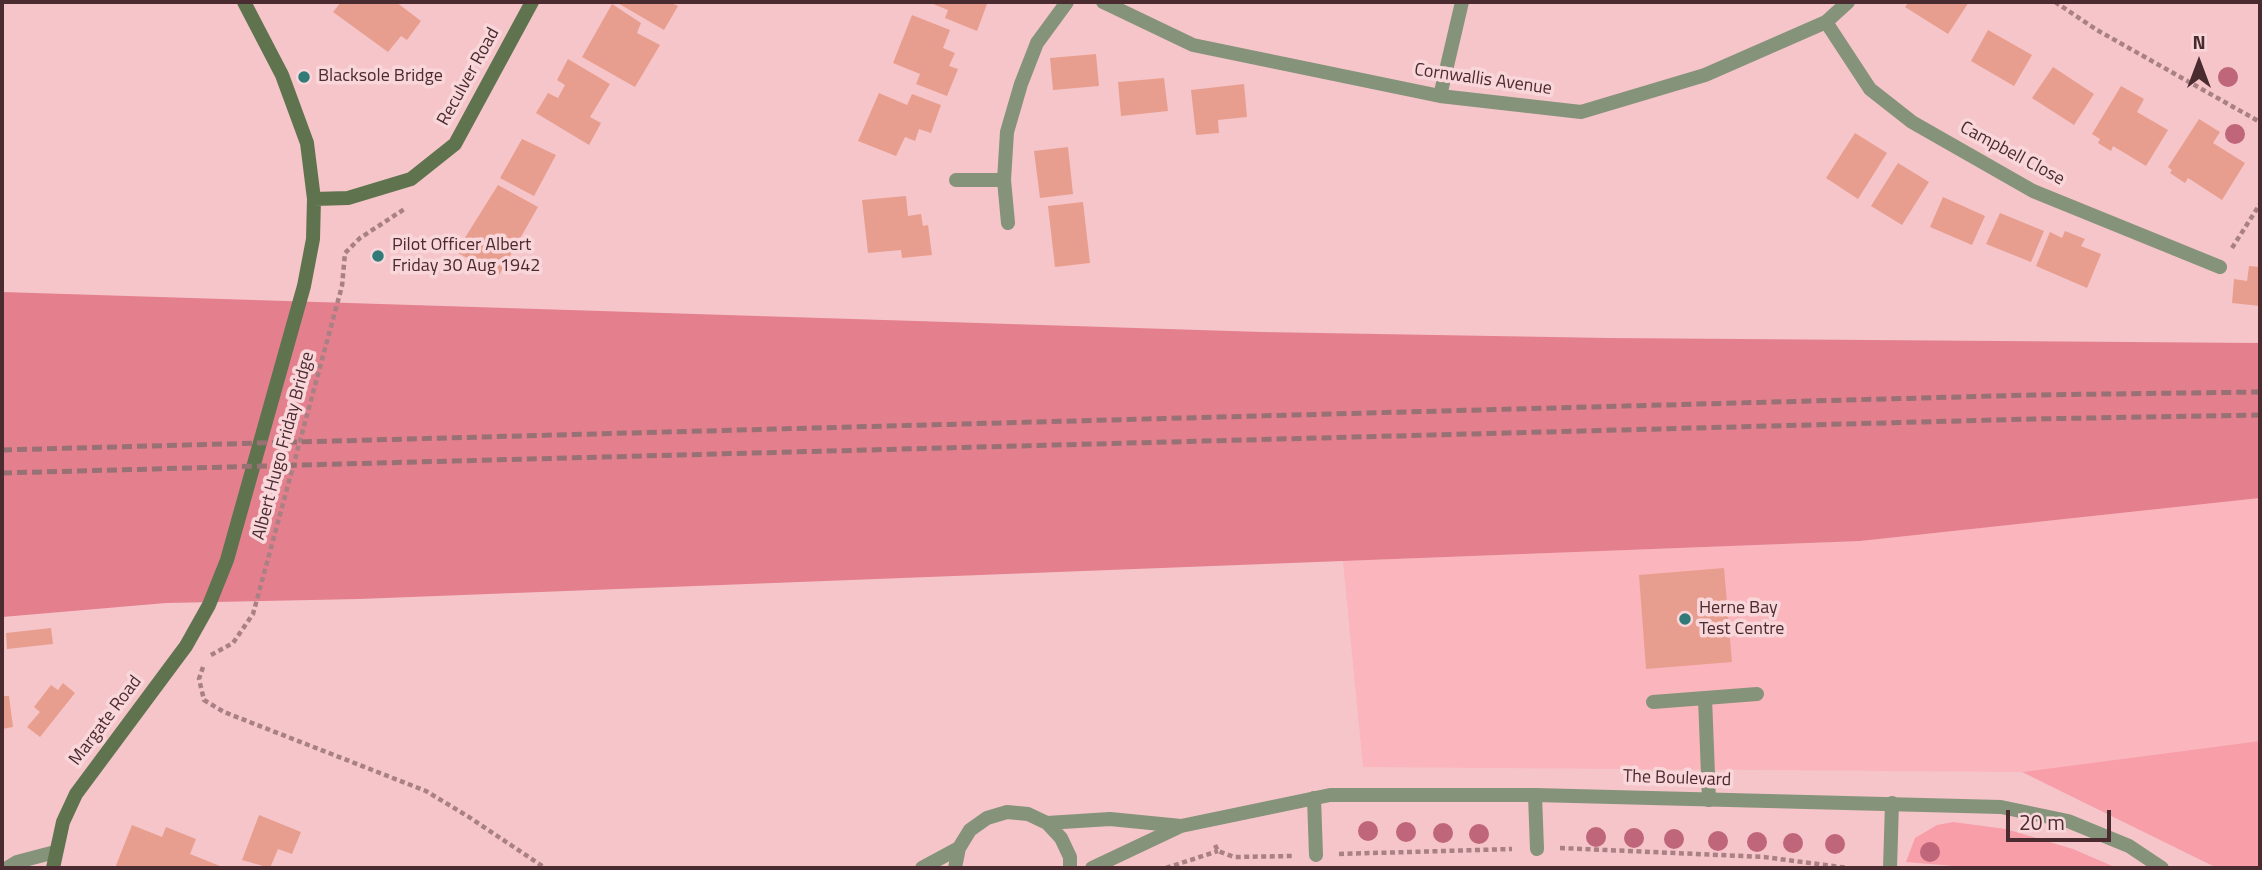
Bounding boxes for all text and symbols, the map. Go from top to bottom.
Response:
street label: Reculver Road [433,24,505,130]
text: N [2192,27,2206,56]
north arrow [2164,28,2234,98]
street label: Cornwallis Avenue [1413,60,1553,100]
place label: Blacksole Bridge [318,66,443,88]
marker: Blacksole Bridge [296,69,312,85]
street label: Campbell Close [1956,117,2068,191]
place label: Pilot Officer Albert Friday 30 Aug 1942 [392,235,540,278]
marker: Pilot Officer Albert Friday 30 Aug 1942 [370,248,386,264]
street label: Albert Hugo Friday Bridge [248,350,320,542]
place label: Herne Bay Test Centre [1699,598,1784,640]
marker: Herne Bay Test Centre [1677,611,1693,627]
street label: Margate Road [65,672,147,770]
street label: The Boulevard [1622,766,1732,792]
scale bar [2010,796,2115,840]
text: 20 m [2019,806,2065,838]

